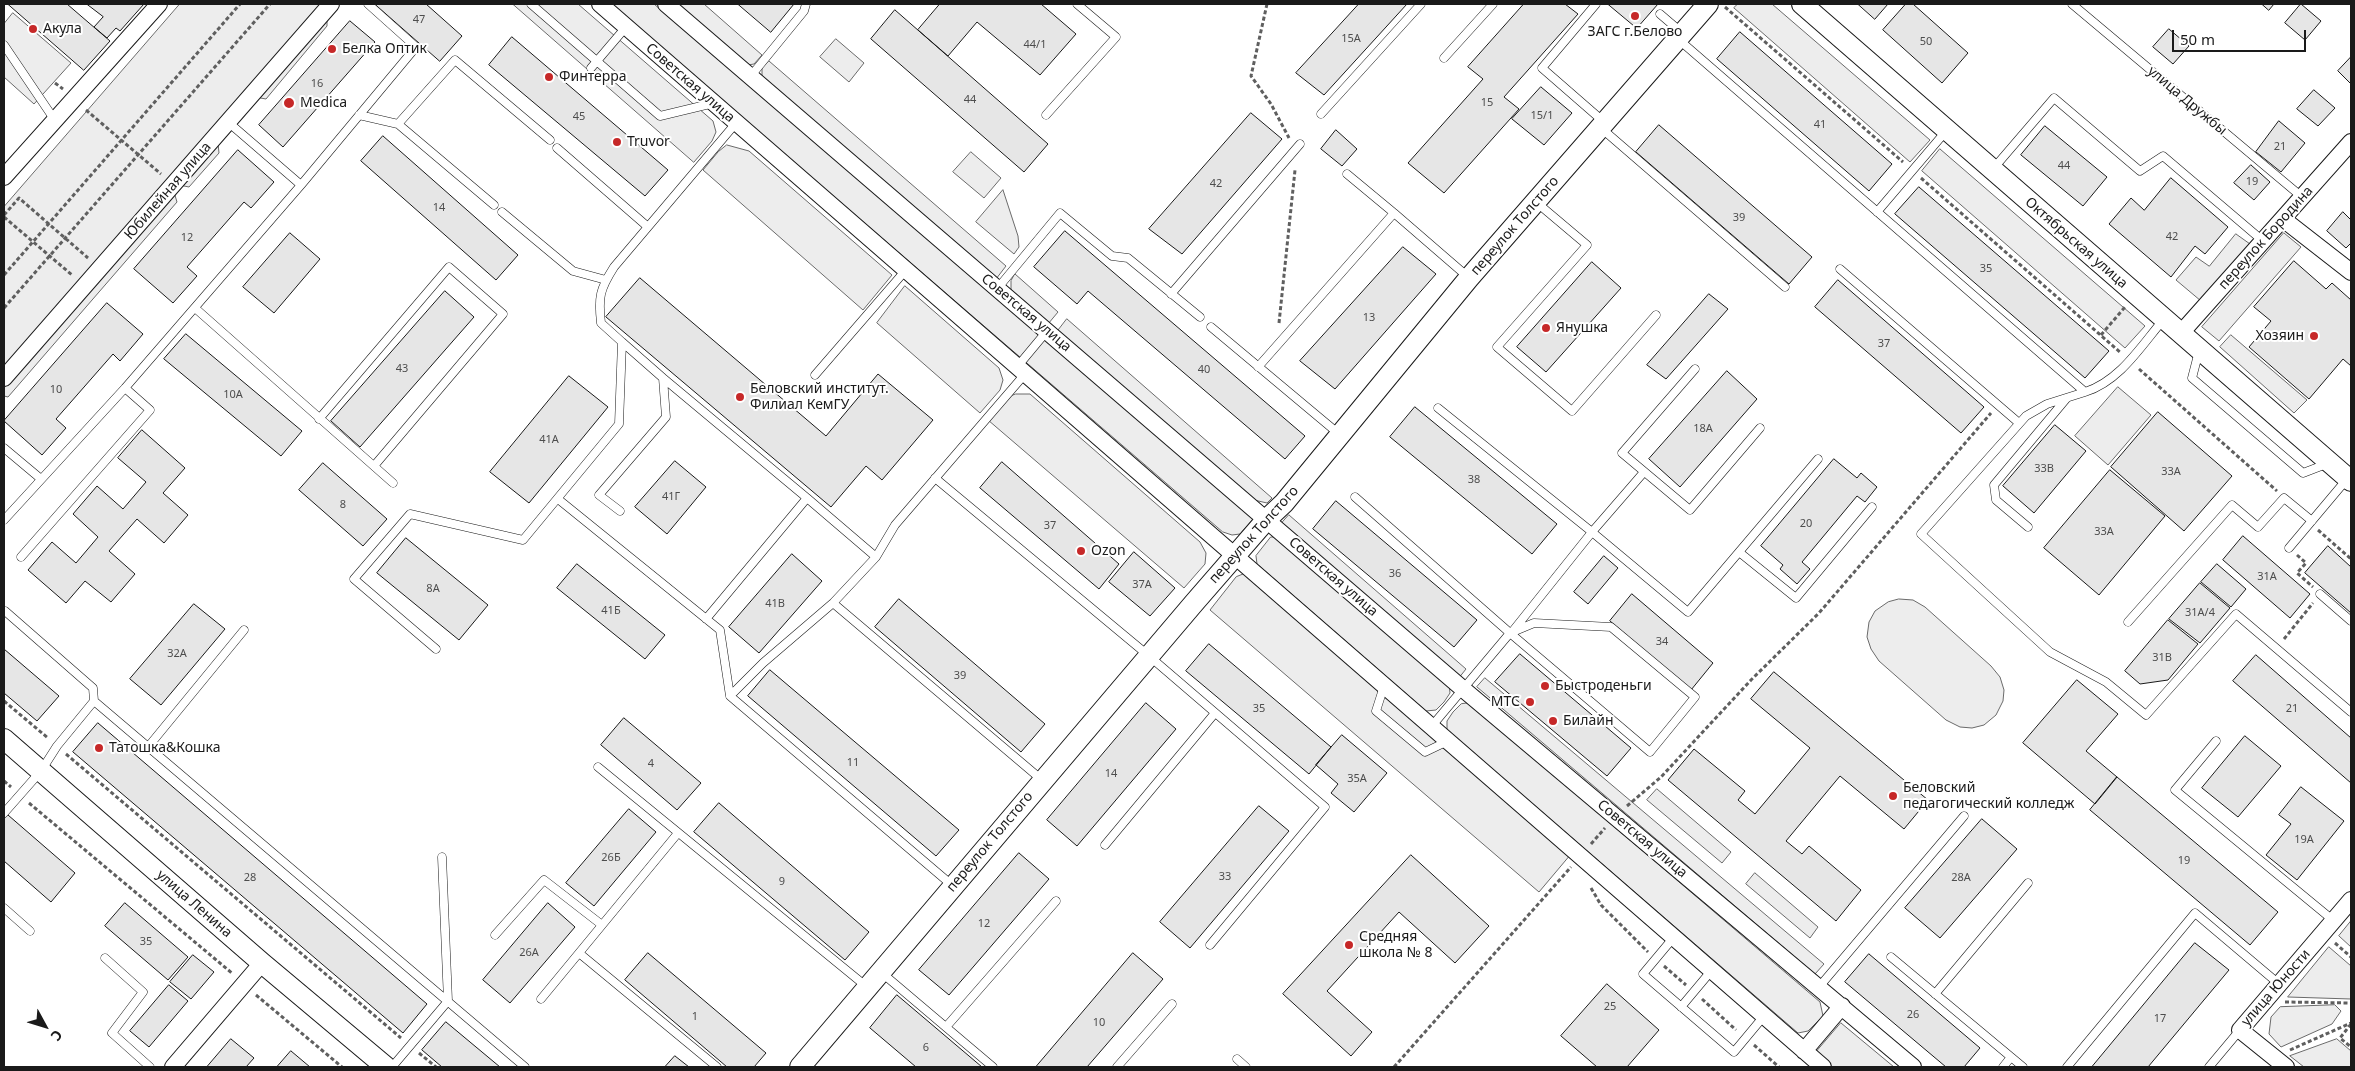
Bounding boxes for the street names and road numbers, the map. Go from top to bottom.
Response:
street label: Советская улица [642,40,738,126]
street label: улица Дружбы [2144,63,2230,139]
street label: Юбилейная улица [121,139,215,243]
street label: переулок Толстого [1467,173,1563,279]
street label: переулок Бородина [2215,183,2317,293]
street label: Октябрьская улица [2021,194,2131,292]
street label: Советская улица [978,270,1074,356]
street label: переулок Толстого [1206,483,1302,587]
street label: Советская улица [1285,534,1381,620]
street label: переулок Толстого [943,788,1037,896]
street label: Советская улица [1594,796,1690,882]
street label: улица Ленина [153,867,235,941]
street label: улица Юности [2238,946,2314,1030]

